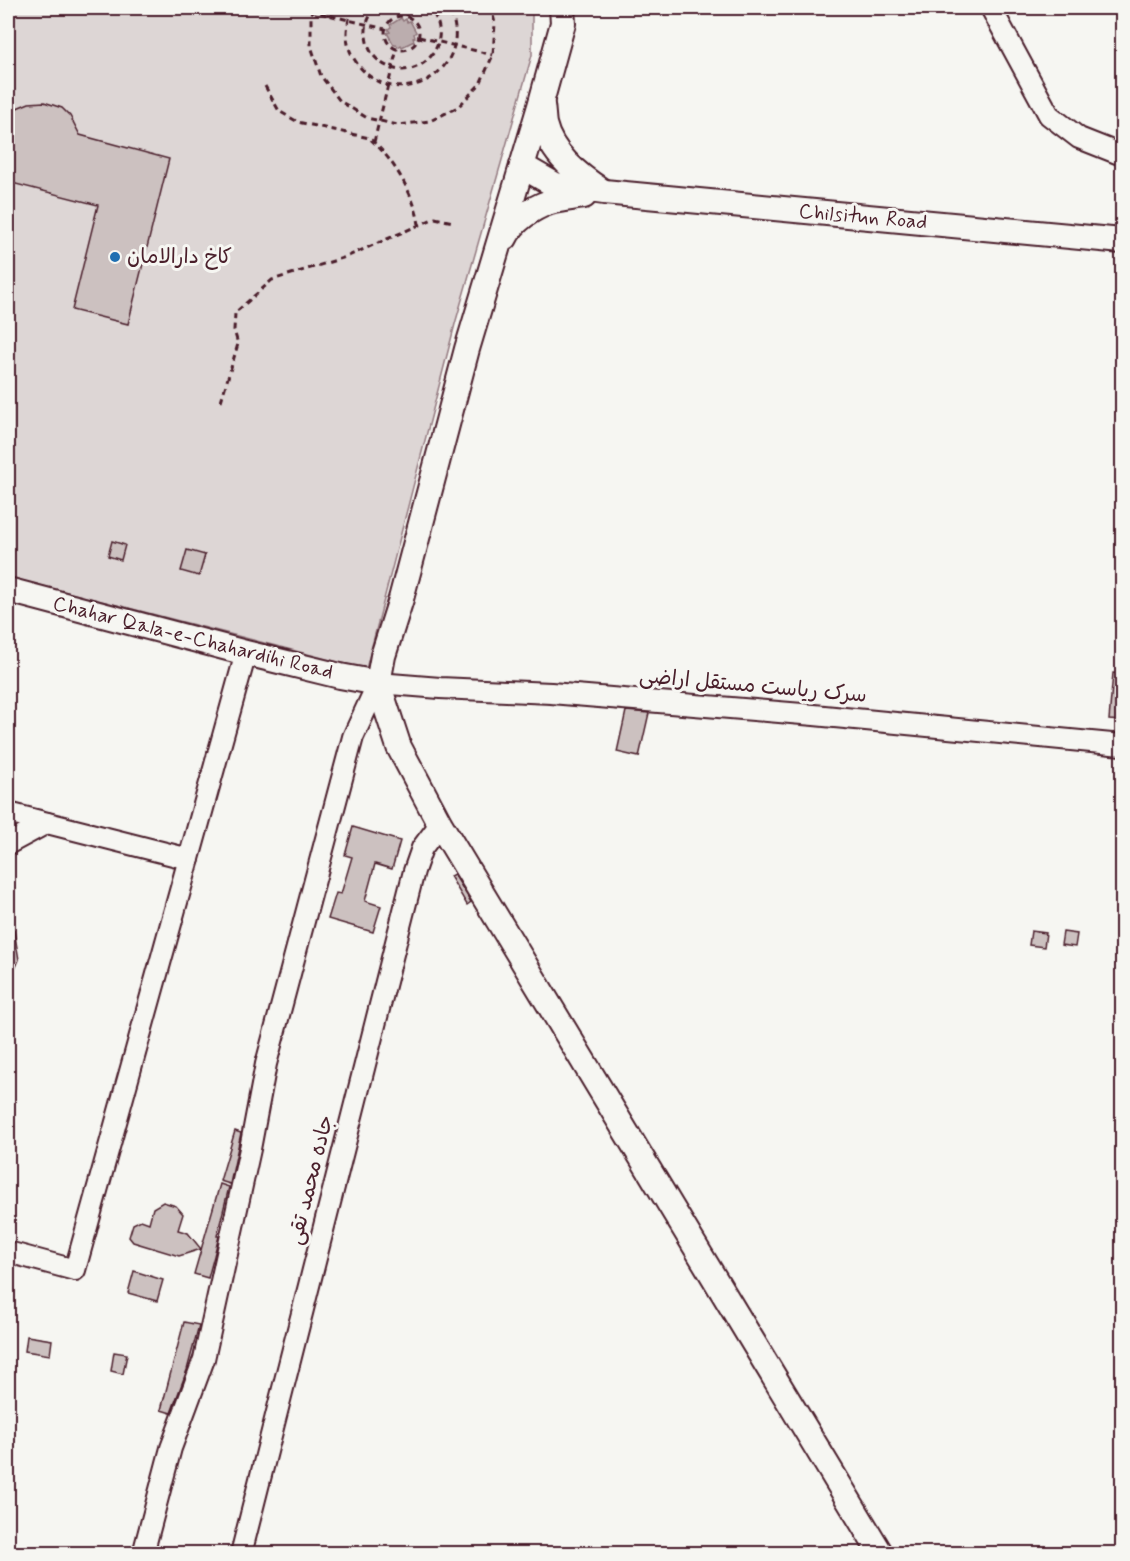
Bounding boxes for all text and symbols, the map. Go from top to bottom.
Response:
street label: Chilsitun Road [798,197,928,237]
place label: کاخ دارالامان [127,243,232,271]
marker: کاخ دارالامان [108,250,122,264]
street label: Chahar Qala-e-Chahardihi Road [50,590,336,686]
street label: سرک ریاست مستقل اراضی [638,662,868,710]
street label: جاده محمد تقی [281,1112,341,1248]

